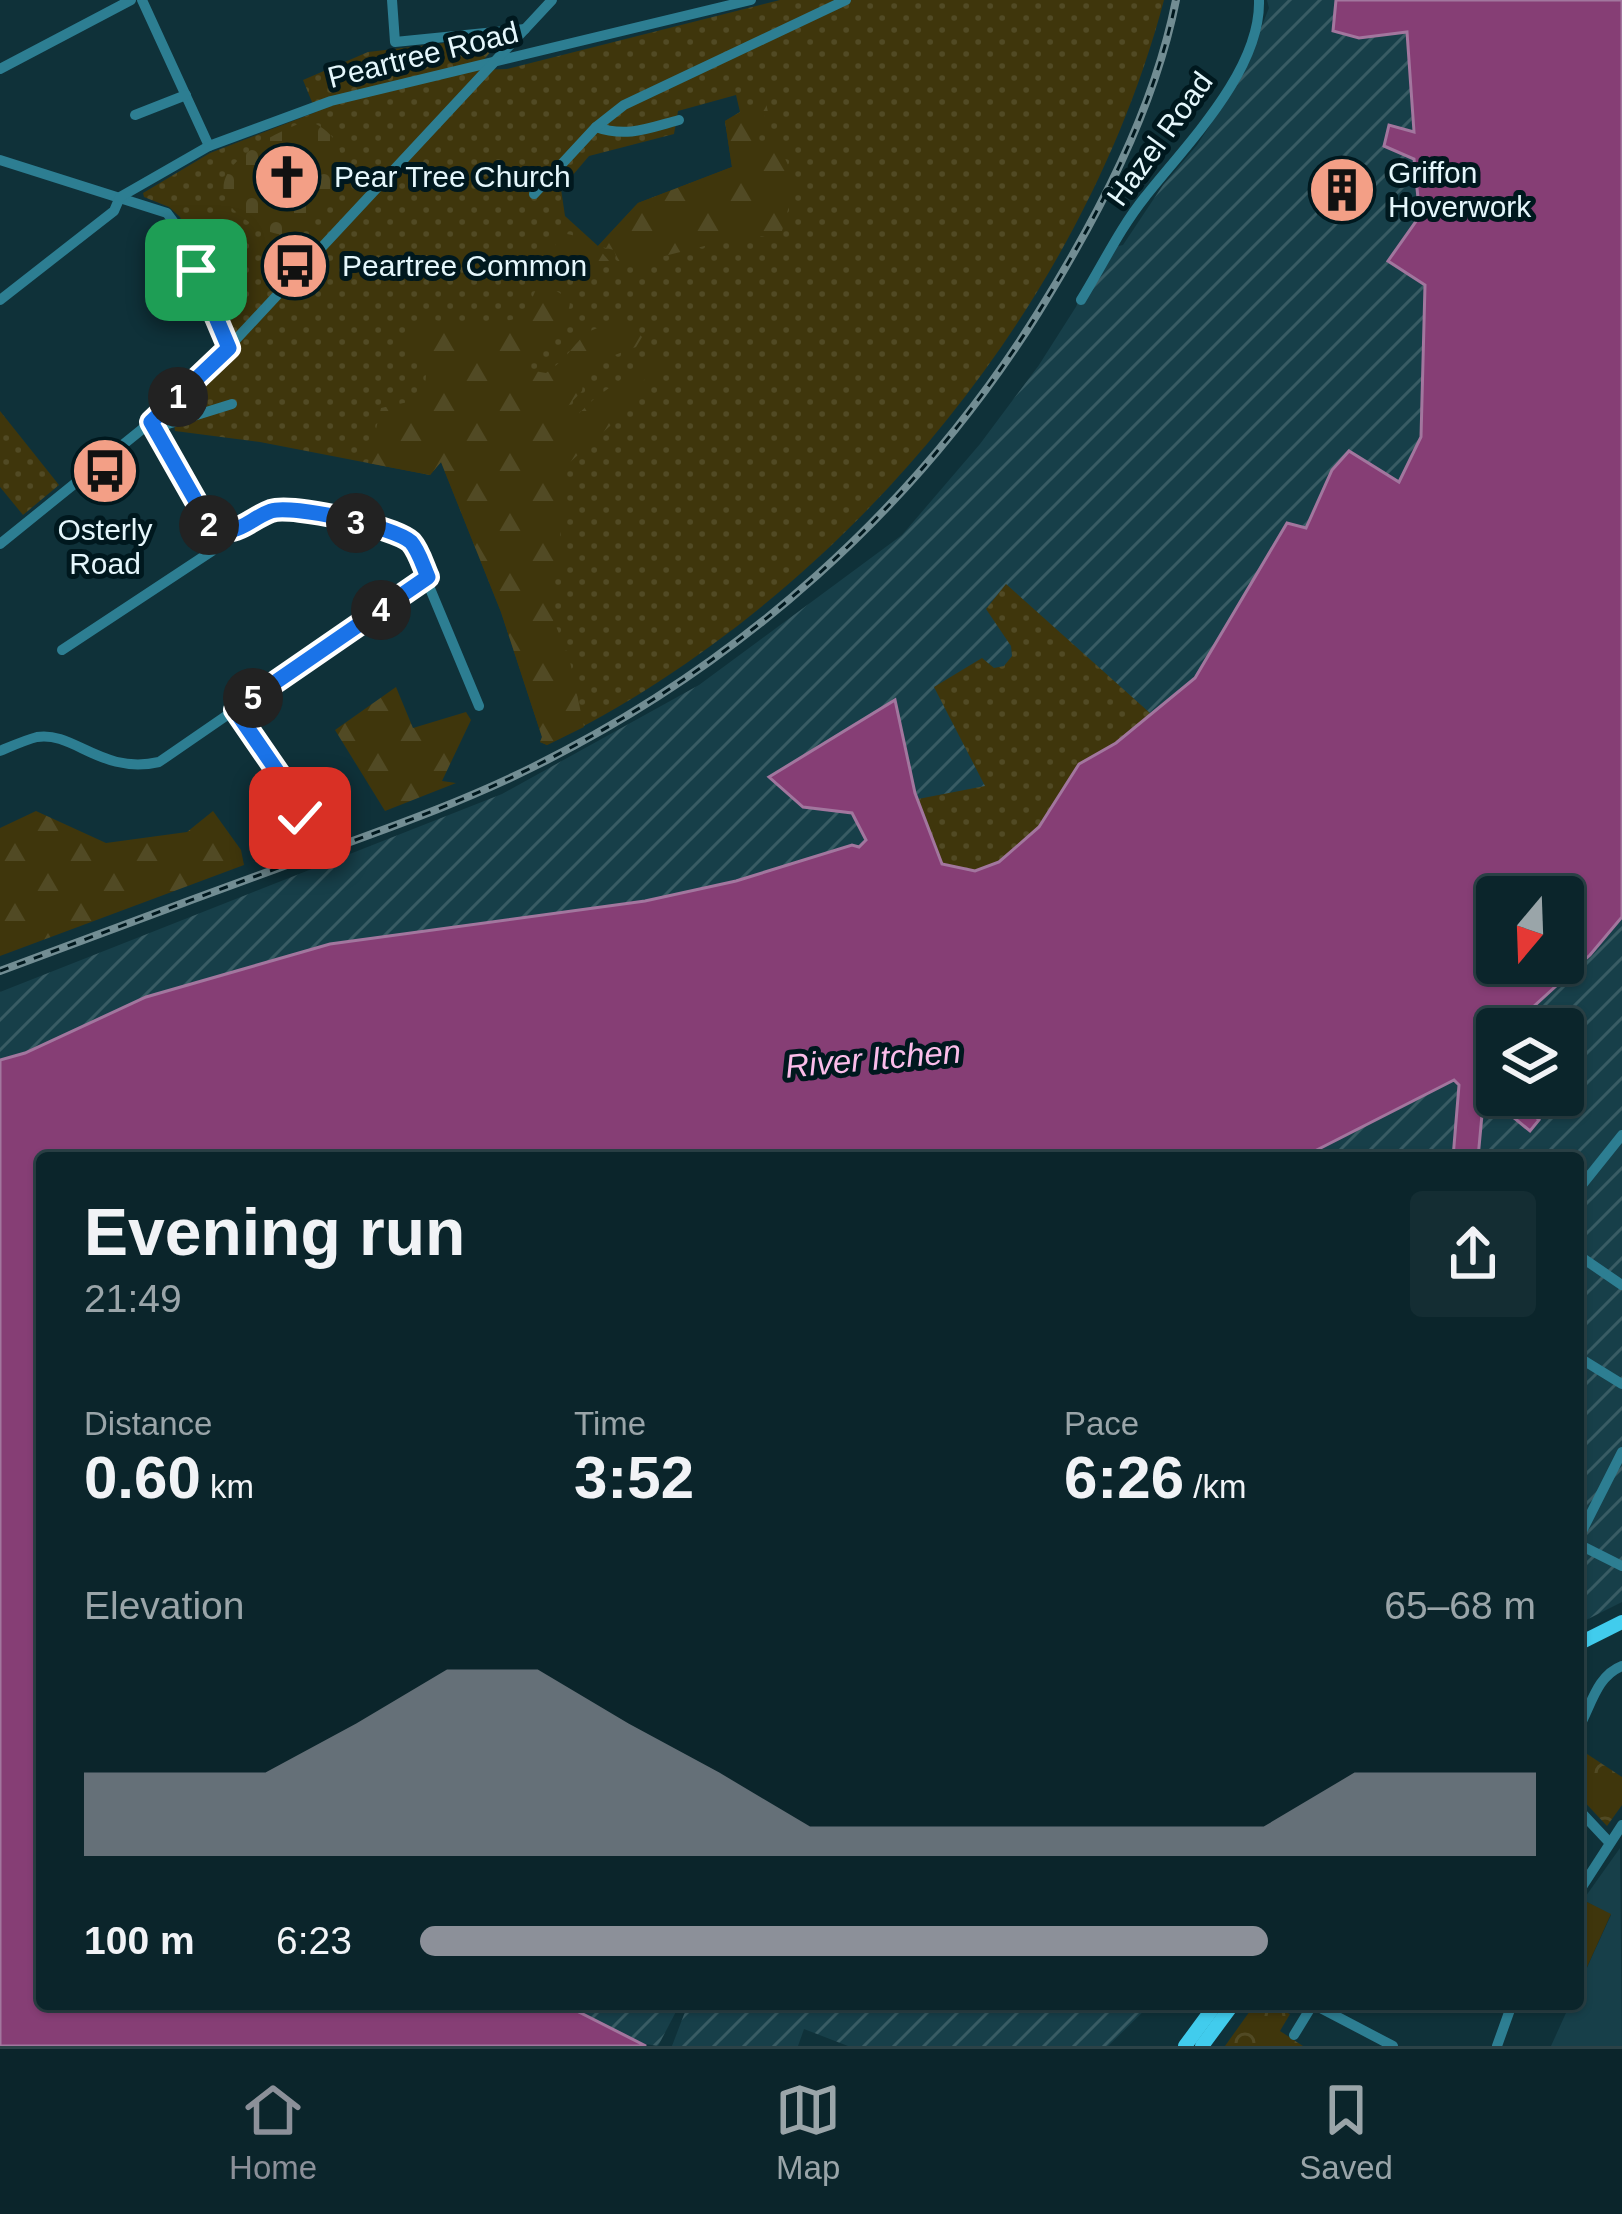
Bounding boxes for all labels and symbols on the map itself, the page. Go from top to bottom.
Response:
street label: Peartree Road [324,15,522,94]
street label: Hazel Road [1100,66,1219,212]
church icon: Pear Tree Church [252,142,322,212]
building icon: Griffon Hoverwork [1307,155,1377,225]
place label: Griffon Hoverwork [1388,156,1532,223]
place label: Pear Tree Church [334,160,571,193]
pin [145,219,247,321]
bus stop icon: Peartree Common [260,231,330,301]
place label: Peartree Common [342,249,587,282]
pin: 1 [148,367,208,427]
bus stop icon: Osterly Road [70,436,140,506]
pin: 3 [326,493,386,553]
pin: 2 [179,495,239,555]
place label: Osterly Road [57,513,153,580]
pin: 4 [351,580,411,640]
pin: 5 [223,668,283,728]
pin [249,767,351,869]
north arrow [1476,876,1584,984]
water label: River Itchen [784,1032,962,1085]

